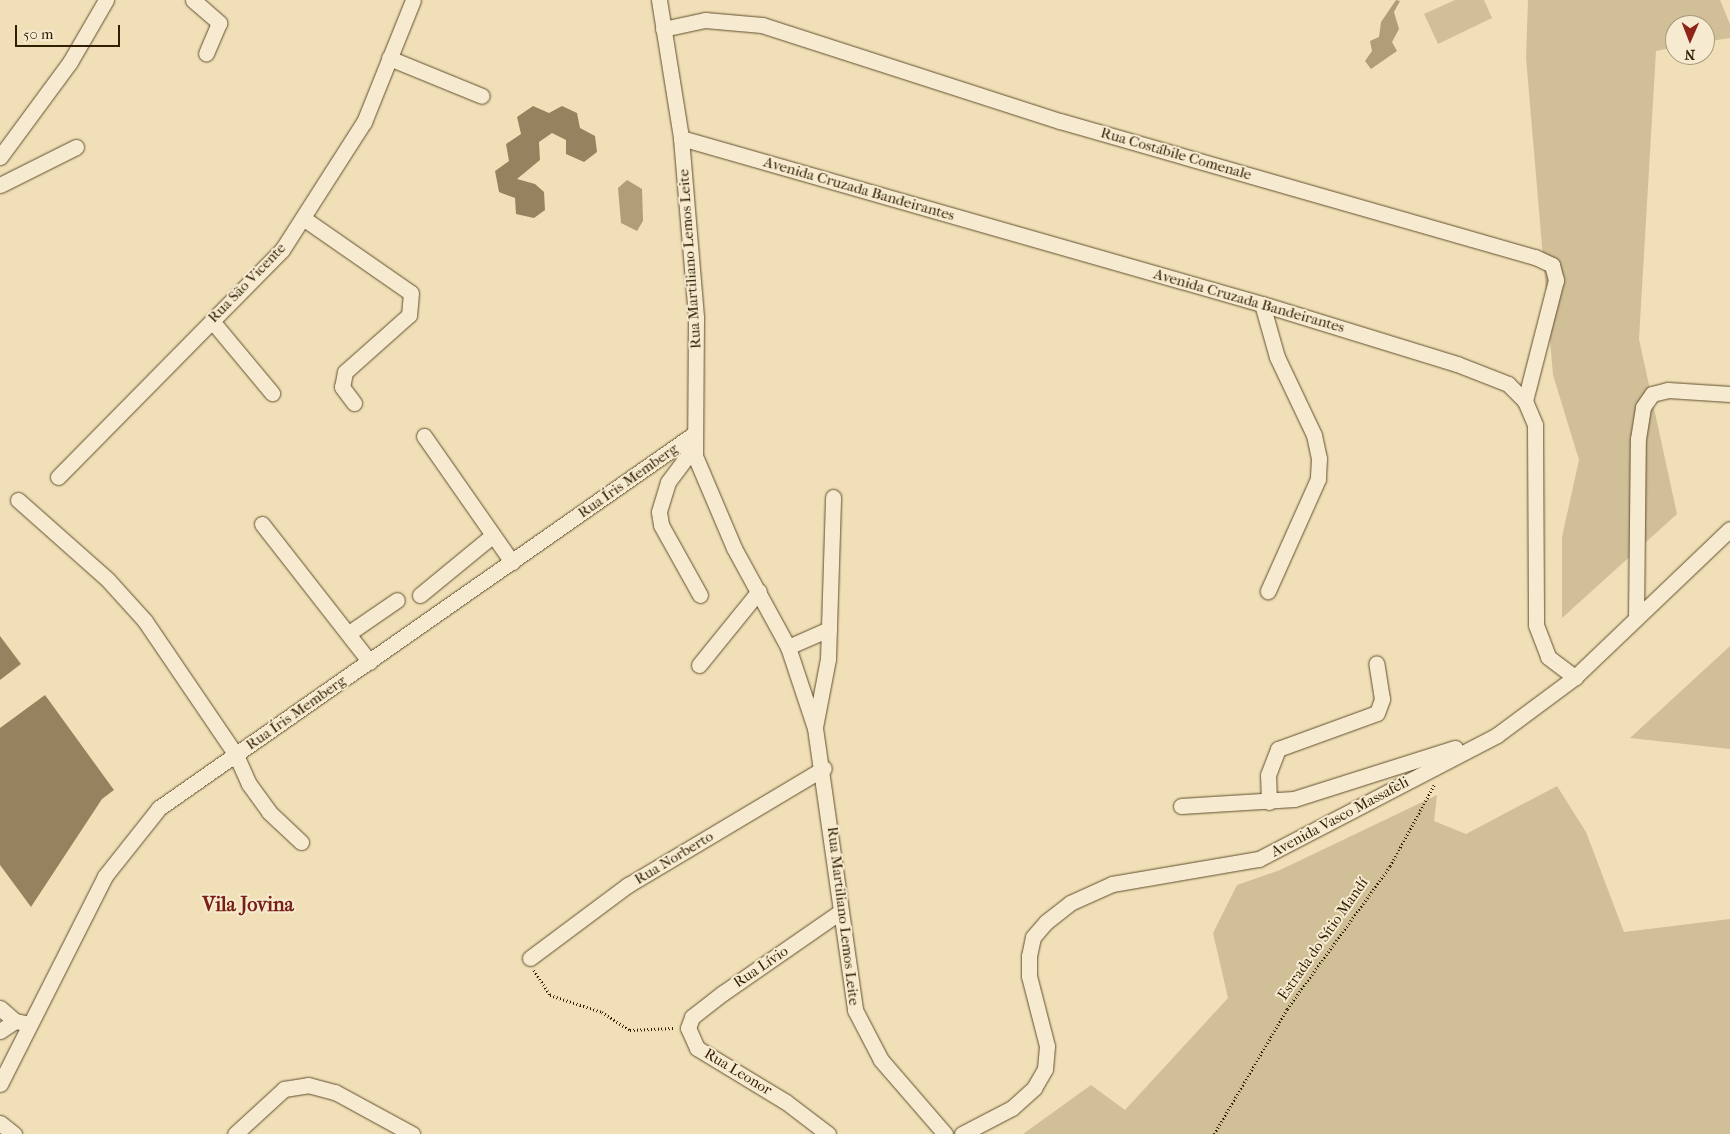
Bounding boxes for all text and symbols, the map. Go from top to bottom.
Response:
scale bar [18,15,122,47]
north arrow [1665,15,1715,65]
text: 50 m [23,25,53,43]
text: N [1684,46,1695,63]
street label: Rua Costábile Comenale [1098,124,1254,184]
street label: Avenida Cruzada Bandeirantes [761,153,957,225]
street label: Rua Martiliano Lemos Leite [675,169,705,349]
street label: Rua São Vicente [204,239,290,327]
street label: Avenida Cruzada Bandeirantes [1151,265,1347,337]
street label: Rua Íris Memberg [575,440,681,522]
street label: Rua Íris Memberg [243,672,349,754]
street label: Avenida Vasco Massafeli [1268,773,1412,861]
street label: Rua Martiliano Lemos Leite [823,826,863,1006]
street label: Rua Norberto [631,827,717,889]
street label: Estrada do Sítio Mandí [1274,874,1372,1004]
district label: Vila Jovina [202,892,294,916]
street label: Rua Lívio [730,942,792,992]
street label: Rua Leonor [701,1045,775,1099]

